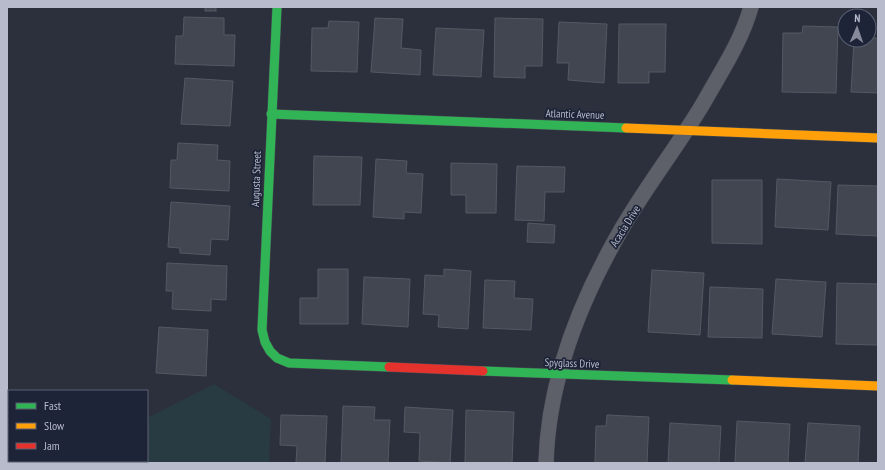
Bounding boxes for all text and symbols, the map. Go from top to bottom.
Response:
north arrow [837,8,877,48]
text: N [854,11,861,25]
street label: Atlantic Avenue [545,106,605,122]
street label: Augusta Street [248,151,264,207]
street label: Acacia Drive [607,202,643,249]
street label: Spyglass Drive [544,355,600,371]
legend [8,390,148,462]
text: Fast [44,398,62,413]
text: Slow [44,418,65,433]
text: Jam [43,438,60,453]

